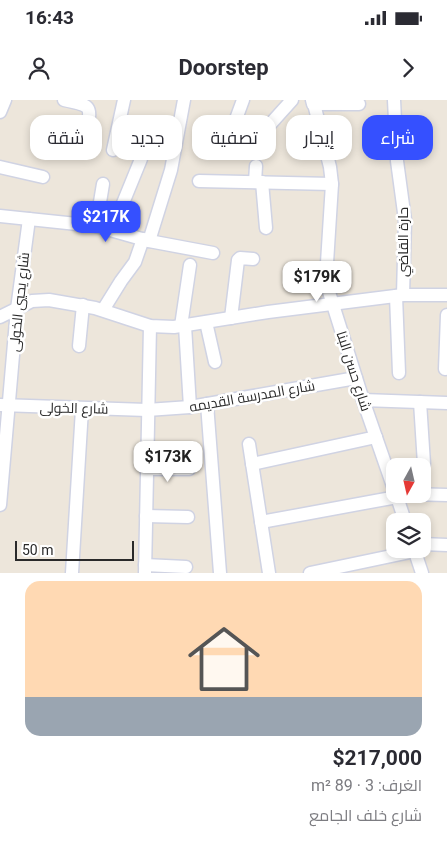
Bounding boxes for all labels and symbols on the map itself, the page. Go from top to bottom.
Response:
pin: $217K [71,200,141,243]
street label: حارة القاضي [395,207,414,277]
street label: شارع يحيي الخولى [6,251,33,353]
pin: $179K [282,260,352,303]
street label: شارع حسن البنا [333,329,374,413]
street label: شارع المدرسة القديمه [188,377,316,416]
street label: شارع الخولى [39,399,109,418]
pin: $173K [133,440,203,483]
north arrow [386,458,431,502]
scale bar [15,538,134,561]

